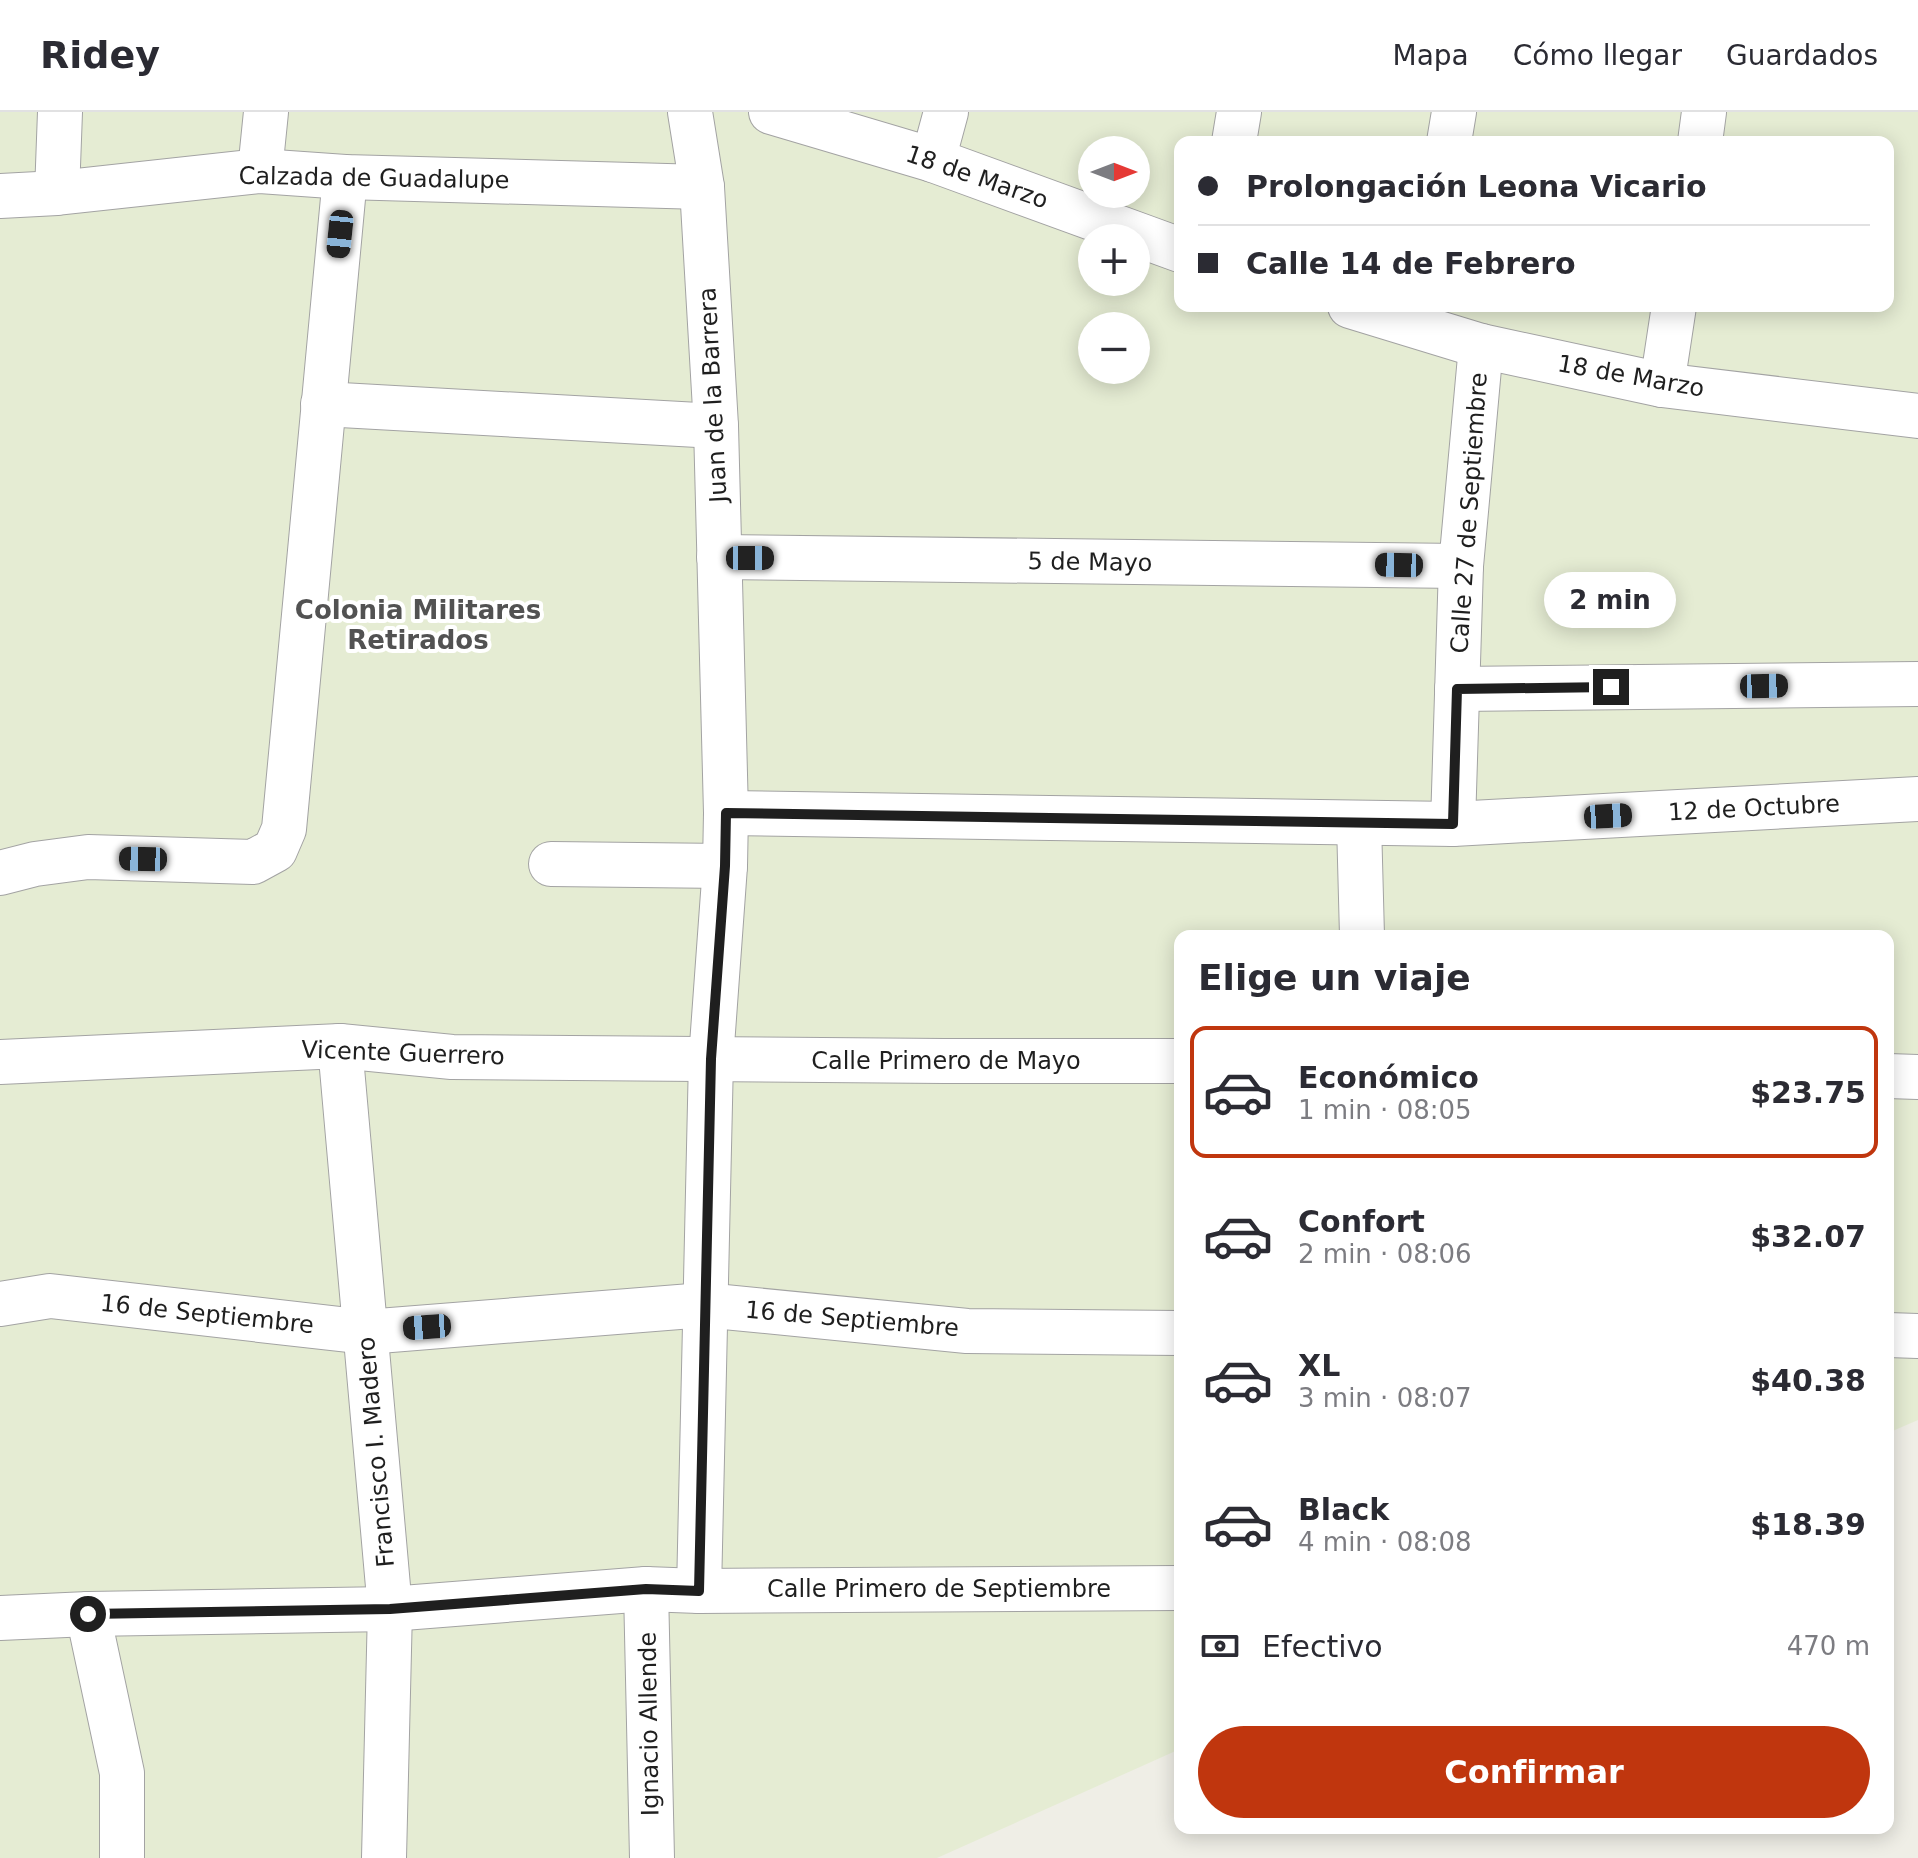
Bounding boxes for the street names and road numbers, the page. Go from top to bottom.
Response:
street label: 18 de Marzo [902,140,1052,214]
street label: Calzada de Guadalupe [238,162,510,194]
street label: Juan de la Barrera [693,287,733,505]
street label: 18 de Marzo [1556,349,1706,403]
street label: Calle 27 de Septiembre [1445,371,1493,655]
street label: 5 de Mayo [1027,547,1153,577]
street label: 12 de Octubre [1667,790,1841,826]
street label: Vicente Guerrero [301,1035,505,1071]
street label: Calle Primero de Mayo [811,1047,1081,1075]
street label: 16 de Septiembre [99,1289,315,1339]
street label: 16 de Septiembre [744,1296,960,1342]
street label: Francisco I. Madero [352,1335,400,1569]
street label: Calle Primero de Septiembre [767,1575,1111,1603]
street label: Ignacio Allende [633,1632,665,1816]

